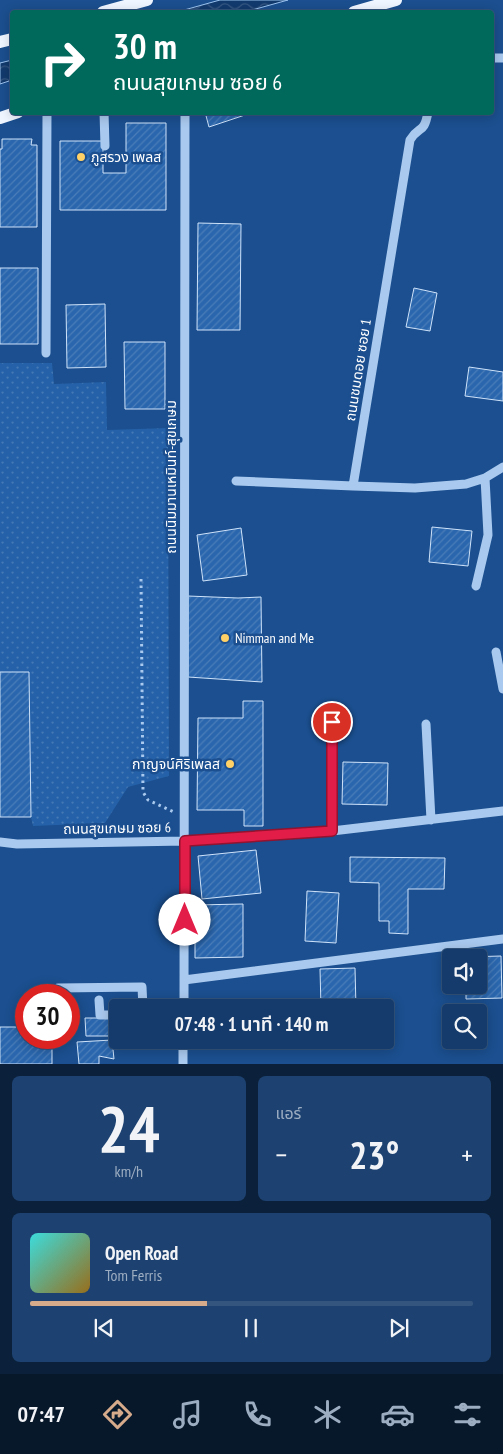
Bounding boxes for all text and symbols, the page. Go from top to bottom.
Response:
text: 30 m [113,23,177,69]
icon: right [30,30,95,95]
text: ถนนสุขเกษม ซอย 6 [113,68,282,96]
place label: ภูสรวง เพลส [91,148,161,166]
marker: ภูสรวง เพลส [75,151,87,163]
street label: ถนนชมดอย ซอย 1 [341,318,375,422]
street label: ถนนนิมมานเหมินท์-สุขเกษม [162,400,180,554]
place label: Nimman and Me [235,629,314,647]
marker: Nimman and Me [219,632,231,644]
pin [311,701,353,743]
icon: arrive [318,708,346,736]
place label: กาญจน์ศิริเพลส [132,755,220,773]
marker: กาญจน์ศิริเพลส [224,758,236,770]
street label: ถนนสุขเกษม ซอย 6 [63,818,171,838]
position arrow [158,893,210,945]
map controls [442,949,487,1049]
button: sound [442,949,487,994]
speed limit sign: 30 [15,984,80,1049]
button: search [442,1004,487,1049]
text: 07:48 · 1 นาที · 140 m [175,1012,328,1036]
text: 24 [98,1086,160,1170]
text: แอร์ [276,1103,301,1123]
text: 23° [349,1130,399,1179]
text: − [276,1136,287,1173]
text: + [461,1136,473,1173]
text: km/h [115,1161,143,1181]
text: Open Road [105,1241,178,1265]
text: Tom Ferris [105,1265,162,1285]
icon: previous [90,1314,118,1342]
icon: pause [237,1314,265,1342]
icon: next [385,1314,413,1342]
icon: directions [100,1397,135,1432]
icon: music [170,1397,205,1432]
icon: phone [240,1397,275,1432]
icon: climate [310,1397,345,1432]
icon: car [380,1397,415,1432]
icon: filters [450,1397,485,1432]
text: 07:47 [18,1400,65,1428]

